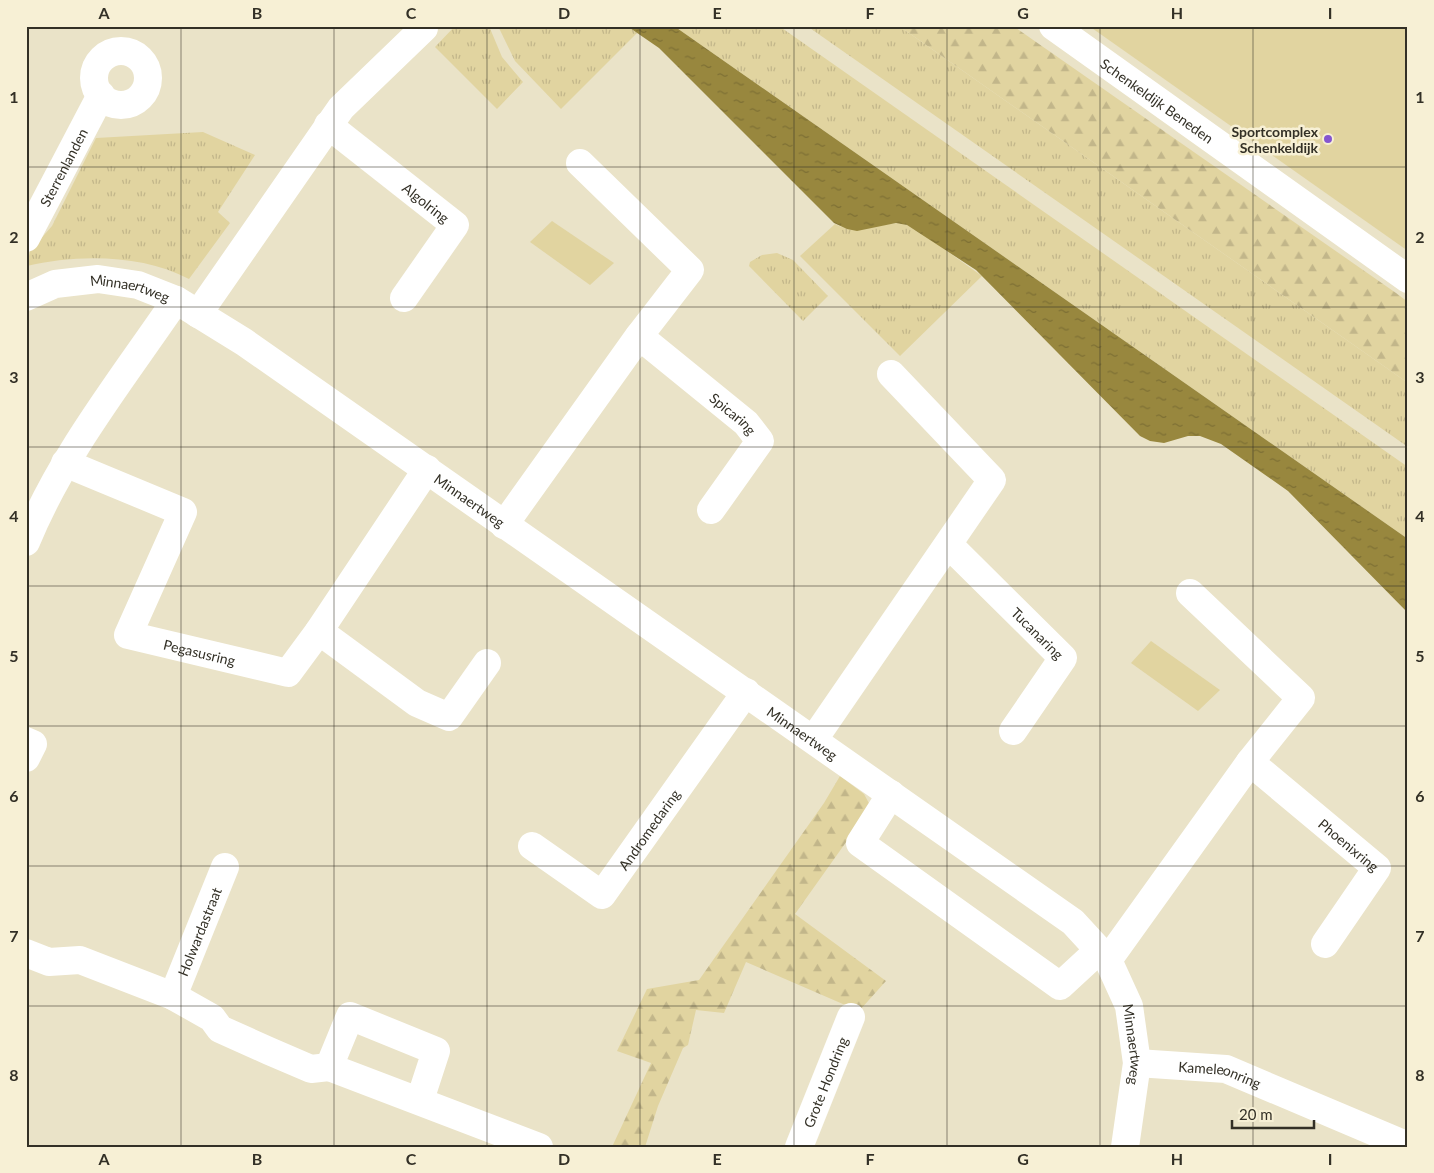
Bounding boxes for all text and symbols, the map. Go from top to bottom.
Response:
text: A [97,3,110,22]
text: B [252,3,262,22]
text: C [406,3,417,22]
text: D [558,3,570,22]
text: E [712,3,722,22]
text: F [865,3,875,22]
text: G [1017,3,1029,22]
text: H [1171,3,1183,22]
text: I [1328,3,1332,22]
street label: Schenkeldijk Beneden [1097,54,1217,146]
text: 1 [9,87,19,106]
text: 1 [1415,87,1425,106]
place label: Sportcomplex Schenkeldijk [1232,123,1319,156]
street label: Sterrenlanden [36,125,91,209]
marker: Sportcomplex Schenkeldijk [1322,133,1334,145]
street label: Algolring [399,179,453,226]
text: 2 [9,227,19,246]
text: 2 [1415,227,1425,246]
street label: Minnaertweg [89,270,172,305]
text: 3 [9,367,19,386]
text: 3 [1415,367,1425,386]
street label: Spicaring [707,389,760,438]
street label: Minnaertweg [431,470,508,531]
text: 4 [9,506,19,525]
text: 4 [1415,506,1425,525]
street label: Tucanaring [1008,604,1067,662]
street label: Pegasusring [162,635,237,669]
text: 5 [9,646,19,665]
text: 5 [1415,646,1425,665]
street label: Minnaertweg [764,702,841,763]
text: 6 [9,786,19,805]
street label: Andromedaring [614,786,683,873]
text: 6 [1415,786,1425,805]
street label: Phoenixring [1315,815,1383,875]
street label: Holwardastraat [173,885,224,978]
text: 7 [9,926,19,945]
text: 7 [1415,926,1425,945]
street label: Minnaertweg [1120,1003,1146,1086]
street label: Grote Hondring [799,1034,851,1130]
street label: Kameleonring [1178,1057,1264,1091]
text: 8 [9,1065,19,1084]
text: 8 [1415,1065,1425,1084]
scale bar [1232,1098,1314,1130]
text: 20 m [1239,1105,1273,1123]
text: A [97,1149,110,1168]
text: B [252,1149,262,1168]
text: C [406,1149,417,1168]
text: D [558,1149,570,1168]
text: E [712,1149,722,1168]
text: F [865,1149,875,1168]
text: G [1017,1149,1029,1168]
text: H [1171,1149,1183,1168]
text: I [1328,1149,1332,1168]

